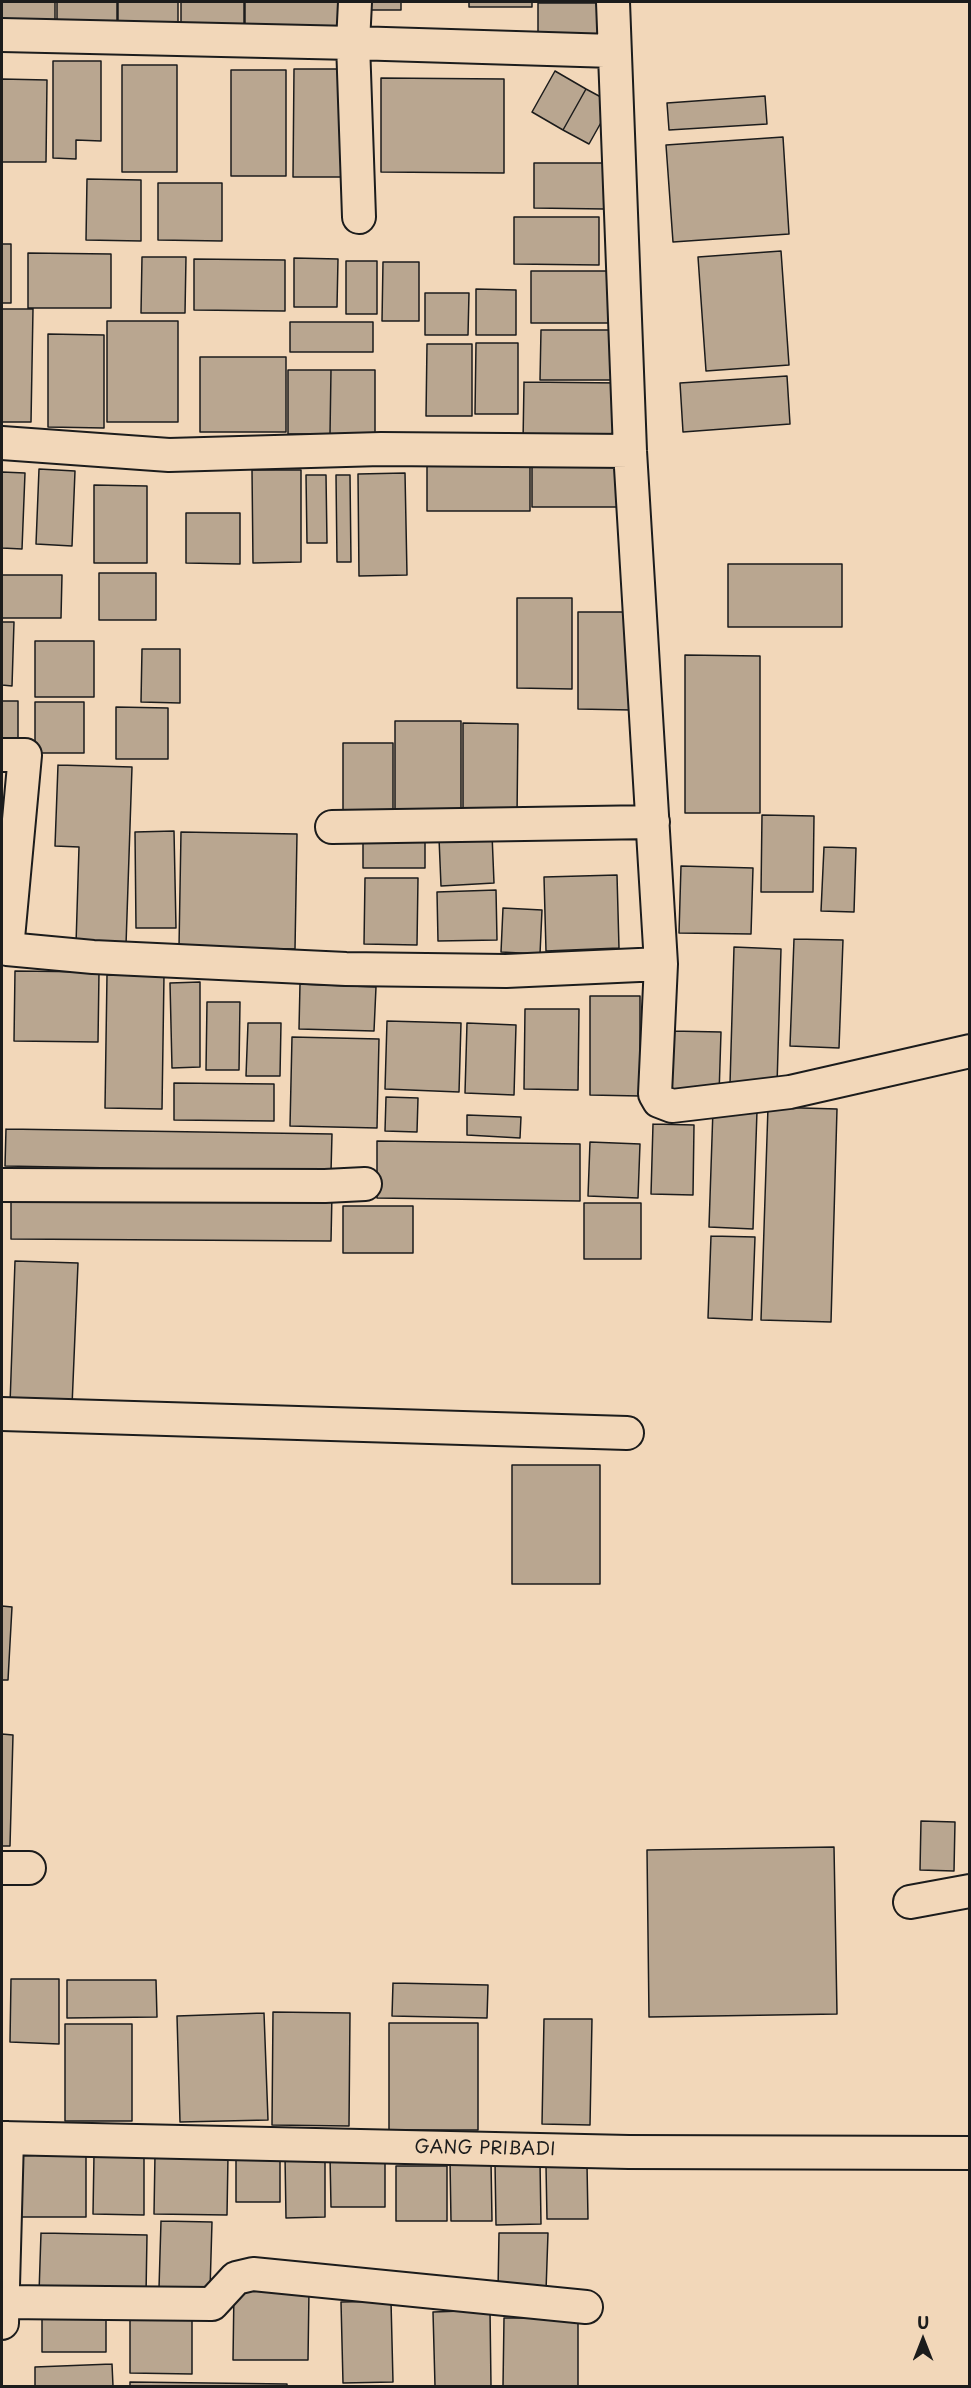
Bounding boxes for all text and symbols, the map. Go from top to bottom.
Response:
street label: GANG PRIBADI [414,2137,556,2161]
north arrow [893,2310,953,2370]
text: U [917,2310,929,2334]

